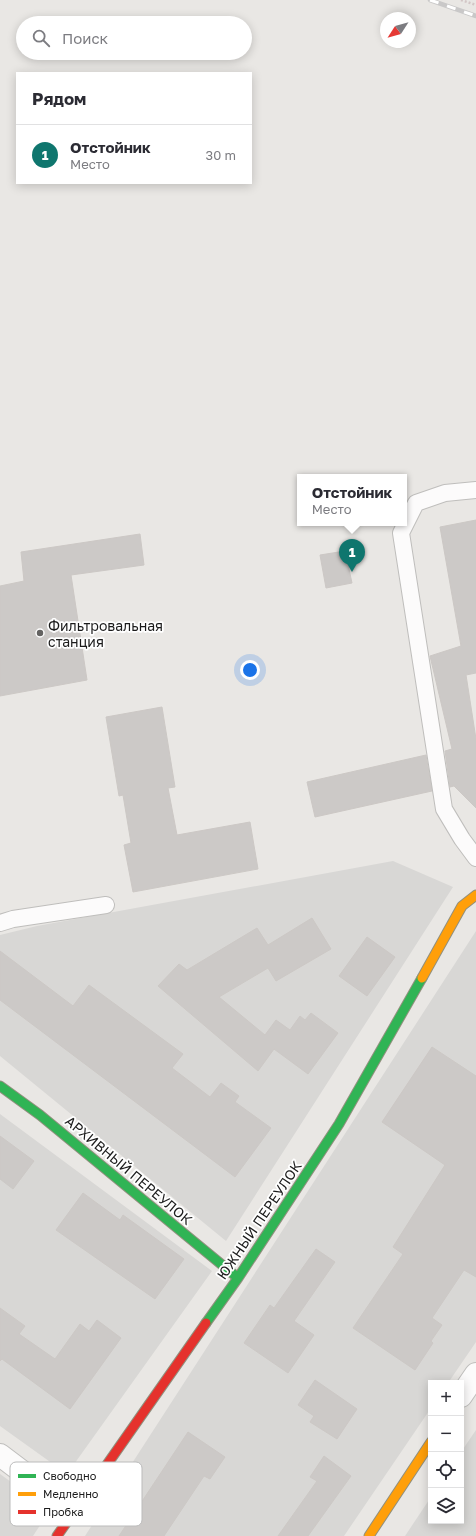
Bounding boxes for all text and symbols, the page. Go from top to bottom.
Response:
north arrow [380,12,416,48]
search box [16,16,252,60]
icon: search [30,27,52,49]
text: Поиск [62,29,108,47]
text: Рядом [32,88,86,109]
text: Отстойник [70,138,151,156]
text: 1 [42,147,48,163]
text: 30 m [206,147,236,163]
text: Место [70,156,110,172]
popup [297,474,407,526]
text: Отстойник [312,483,392,501]
text: Место [312,501,352,517]
pin: 1 [339,539,365,572]
place label: Фильтровальная станция [48,617,163,650]
marker: Фильтровальная станция [35,628,45,638]
your location [240,660,260,680]
street label: АРХИВНЫЙ ПЕРЕУЛОК [62,1112,196,1228]
street label: ЮЖНЫЙ ПЕРЕУЛОК [213,1157,305,1283]
map controls [428,1380,464,1524]
button: + [428,1380,464,1416]
button: − [428,1416,464,1452]
button: locate [428,1452,464,1488]
legend [10,1462,142,1526]
text: Свободно [43,1469,97,1482]
text: Медленно [43,1487,99,1500]
button: layers [428,1488,464,1524]
text: Пробка [43,1505,84,1518]

